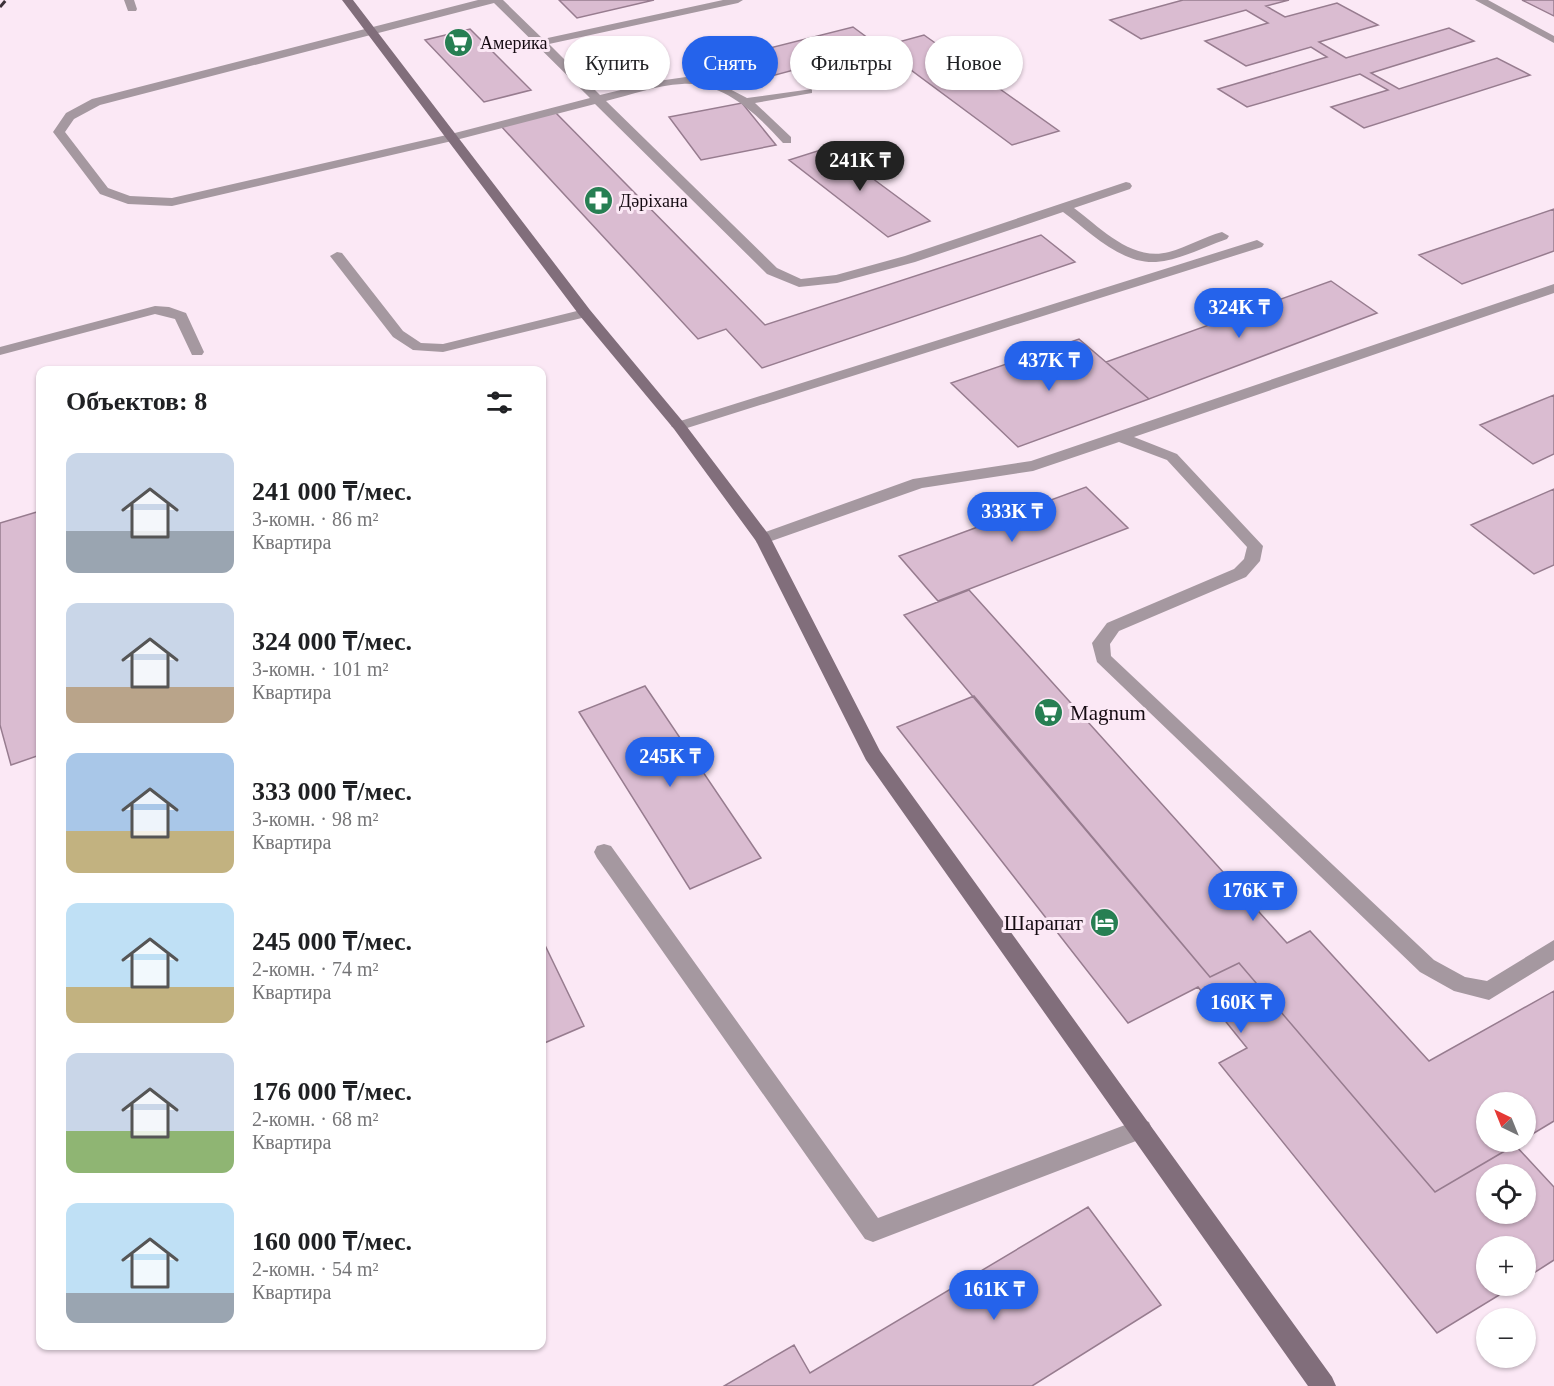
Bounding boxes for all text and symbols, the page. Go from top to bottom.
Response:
supermarket icon: Америка [443,27,475,59]
place label: Америка [480,33,547,53]
chip: Купить [564,36,670,90]
chip: Снять [682,36,778,90]
chip: Фильтры [790,36,913,90]
chip: Новое [925,36,1023,90]
pin: 241K ₸ [811,141,909,192]
text: 241K ₸ [829,149,891,171]
pharmacy icon: Дəріхана [582,185,614,217]
place label: Дəріхана [619,191,688,211]
pin: 324K ₸ [1190,288,1288,339]
text: 324K ₸ [1208,296,1270,318]
pin: 437K ₸ [1000,341,1098,392]
text: 437K ₸ [1018,349,1080,371]
icon: filters [483,386,516,419]
text: Объектов: 8 [66,387,207,416]
icon: home [114,477,186,549]
text: 241 000 ₸/мес. [252,477,412,506]
pin: 333K ₸ [963,492,1061,543]
text: 333K ₸ [981,500,1043,522]
text: 3-комн. · 86 m² [252,508,379,530]
text: Квартира [252,531,331,553]
icon: home [114,627,186,699]
text: 324 000 ₸/мес. [252,627,412,656]
text: 3-комн. · 101 m² [252,658,389,680]
text: Квартира [252,681,331,703]
supermarket icon: Magnum [1033,697,1065,729]
place label: Magnum [1070,701,1146,725]
pin: 245K ₸ [621,737,719,788]
text: 245K ₸ [639,745,701,767]
icon: home [114,777,186,849]
text: 333 000 ₸/мес. [252,777,412,806]
text: 3-комн. · 98 m² [252,808,379,830]
text: Квартира [252,831,331,853]
pin: 176K ₸ [1204,871,1302,922]
text: 176K ₸ [1222,879,1284,901]
hotel icon: Шарапат [1088,907,1120,939]
place label: Шарапат [1004,911,1083,935]
icon: home [114,927,186,999]
text: 245 000 ₸/мес. [252,927,412,956]
text: 2-комн. · 74 m² [252,958,379,980]
text: Квартира [252,981,331,1003]
pin: 160K ₸ [1192,983,1290,1034]
text: 160K ₸ [1210,991,1272,1013]
icon: home [114,1077,186,1149]
text: 176 000 ₸/мес. [252,1077,412,1106]
north arrow [1476,1092,1536,1152]
map controls [1476,1092,1536,1368]
text: 2-комн. · 68 m² [252,1108,379,1130]
text: Квартира [252,1131,331,1153]
button: locate [1476,1164,1536,1224]
icon: home [114,1227,186,1299]
text: 160 000 ₸/мес. [252,1227,412,1256]
button: + [1476,1236,1536,1296]
text: 2-комн. · 54 m² [252,1258,379,1280]
pin: 161K ₸ [945,1270,1043,1321]
text: 161K ₸ [963,1278,1025,1300]
text: Квартира [252,1281,331,1303]
button: − [1476,1308,1536,1368]

